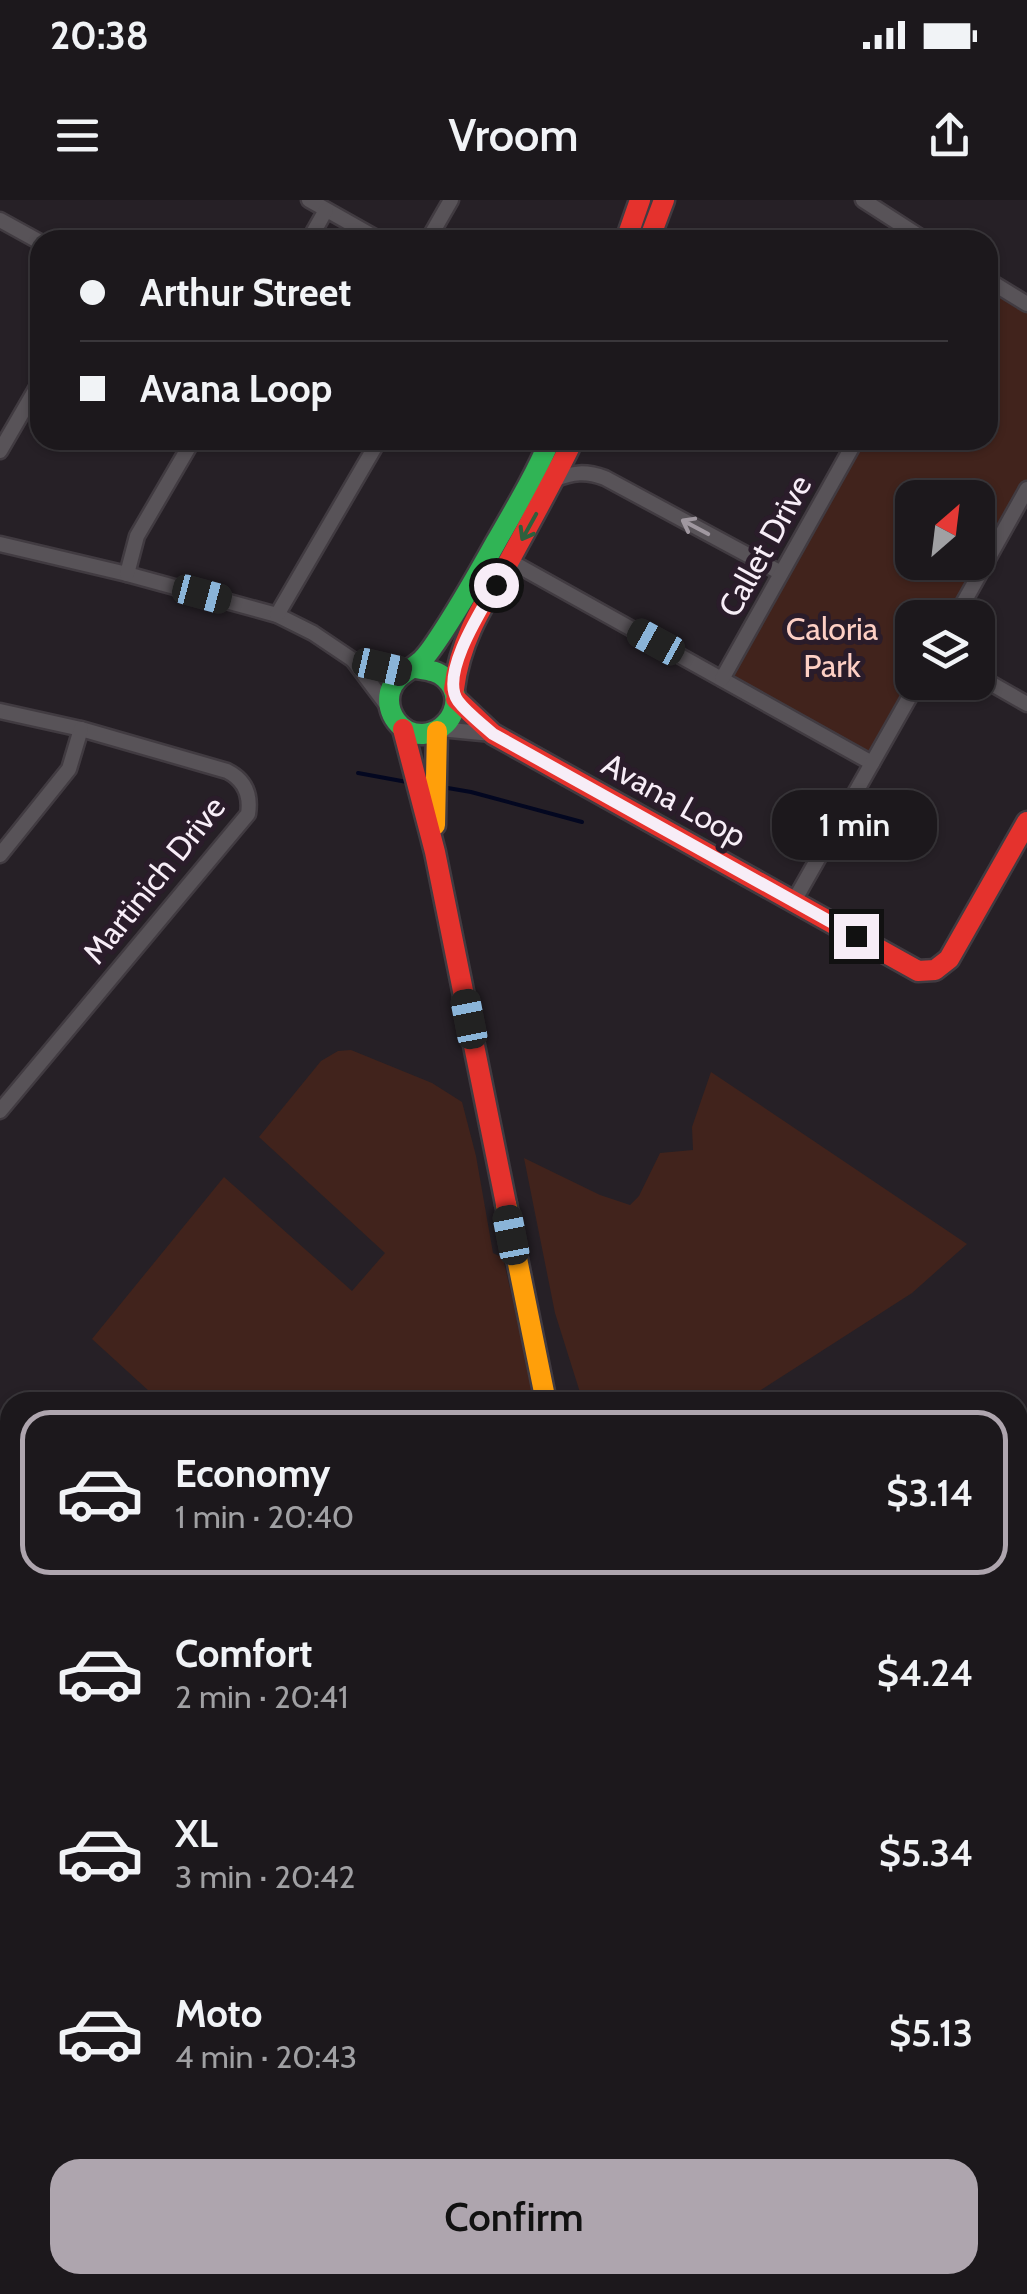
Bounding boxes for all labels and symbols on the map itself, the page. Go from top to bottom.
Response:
street label: Callet Drive [710,468,819,624]
north arrow [895,480,995,580]
one-way arrow [518,511,538,541]
one-way arrow [681,517,711,536]
route start [474,563,519,608]
car [169,572,235,616]
park label: Caloria Park [786,609,879,685]
car [622,614,690,670]
car [349,646,415,688]
street label: Avana Loop [595,744,753,855]
street label: Martinich Drive [74,788,233,971]
callout: 1 min [774,791,938,861]
route end [834,914,879,959]
car [449,987,489,1051]
car [491,1203,531,1267]

